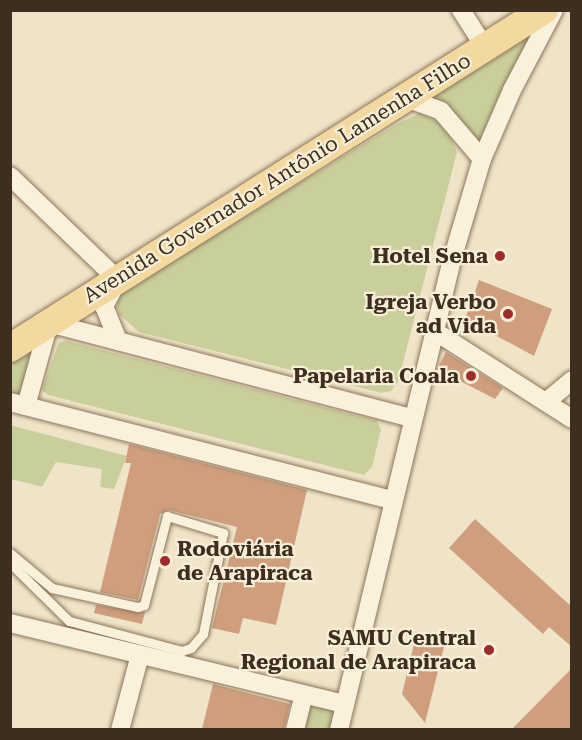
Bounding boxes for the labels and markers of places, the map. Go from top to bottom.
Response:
place label: Hotel Sena [372,243,488,269]
marker: Hotel Sena [493,249,507,263]
place label: Igreja Verbo ad Vida [365,289,496,339]
marker: Igreja Verbo ad Vida [501,307,515,321]
place label: Papelaria Coala [293,363,459,389]
marker: Papelaria Coala [464,369,478,383]
place label: Rodoviária de Arapiraca [177,536,313,586]
marker: Rodoviária de Arapiraca [158,554,172,568]
place label: SAMU Central Regional de Arapiraca [241,625,476,675]
marker: SAMU Central Regional de Arapiraca [480,641,498,659]

